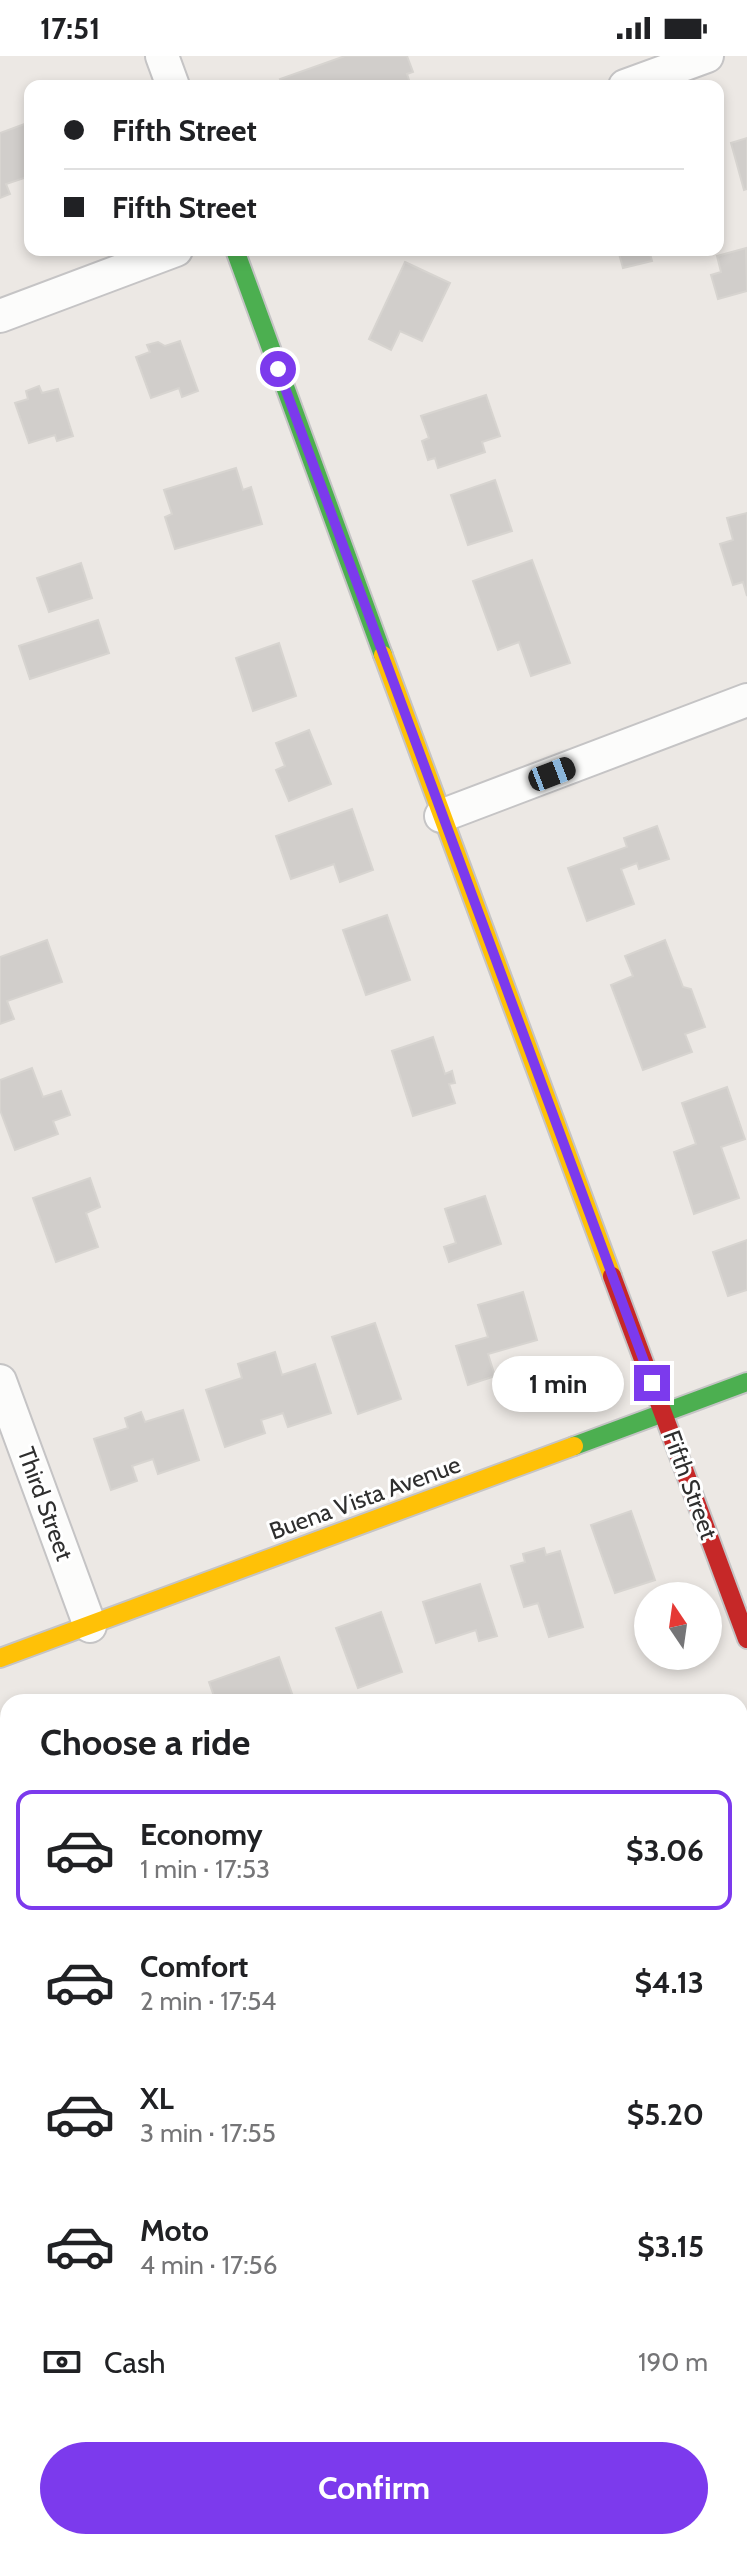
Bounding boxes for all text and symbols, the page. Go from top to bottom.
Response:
text: 17:51 [40,10,100,47]
text: Fifth Street [112,112,257,149]
text: Fifth Street [112,189,257,226]
route start [260,351,296,387]
car [525,754,579,794]
callout: 1 min [492,1355,624,1411]
route end [634,1365,670,1401]
text: 1 min [529,1368,587,1400]
street label: Fifth Street [657,1426,724,1543]
street label: Third Street [12,1443,79,1564]
street label: Buena Vista Avenue [265,1449,464,1546]
north arrow [634,1582,722,1670]
map controls [634,1582,722,1670]
text: Choose a ride [40,1720,250,1764]
icon: car [44,1814,116,1886]
text: Economy [140,1816,263,1853]
text: $3.06 [626,1832,704,1869]
text: 1 min · 17:53 [140,1853,270,1885]
icon: car [44,1946,116,2018]
text: Comfort [140,1948,248,1985]
text: $4.13 [635,1964,704,2001]
text: 2 min · 17:54 [140,1985,276,2017]
icon: car [44,2078,116,2150]
text: XL [140,2080,174,2117]
text: $5.20 [627,2096,704,2133]
text: 3 min · 17:55 [140,2117,276,2149]
icon: car [44,2210,116,2282]
text: Moto [140,2212,209,2249]
text: $3.15 [637,2228,704,2265]
text: 4 min · 17:56 [140,2249,277,2281]
icon: cash [40,2340,84,2384]
text: Cash [104,2344,166,2381]
text: 190 m [638,2346,708,2378]
button: Confirm [40,2442,708,2534]

